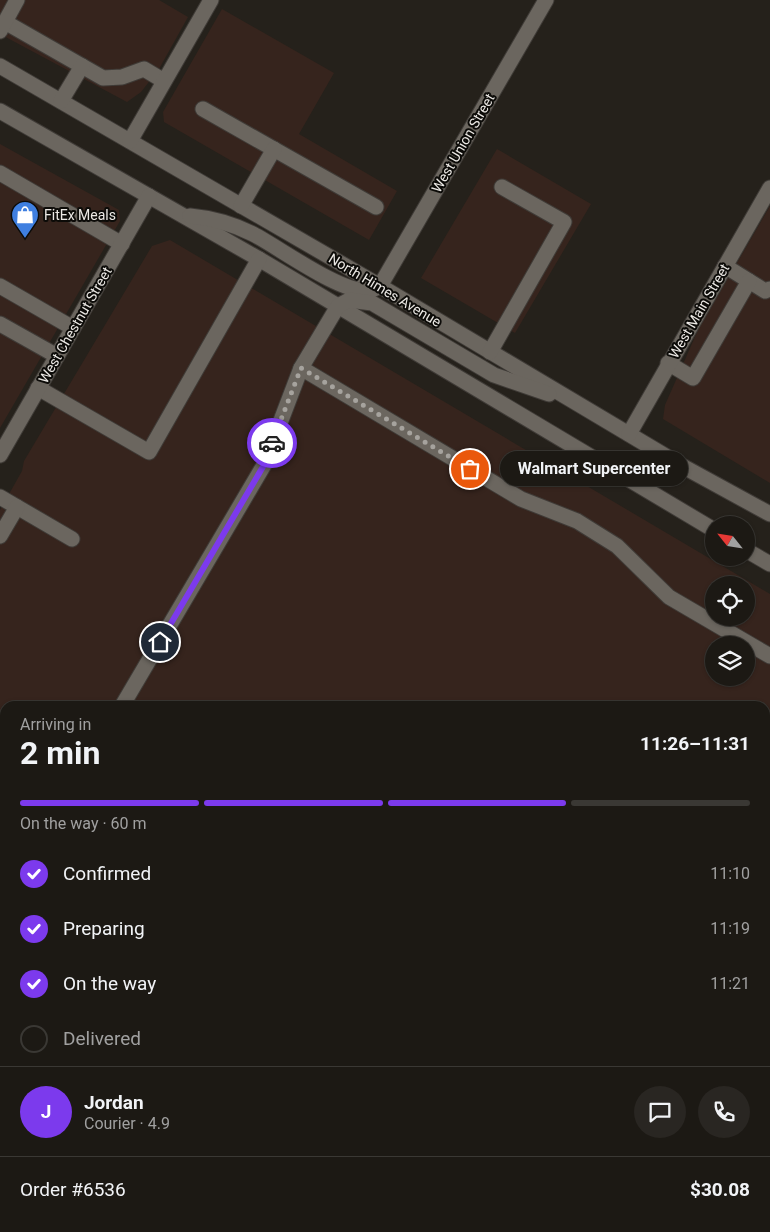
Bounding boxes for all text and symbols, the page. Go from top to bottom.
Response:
street label: West Union Street [428,90,498,195]
shop icon: FitEx Meals [10,200,40,239]
place label: FitEx Meals [44,207,116,223]
street label: North Himes Avenue [326,250,444,330]
street label: West Main Street [665,261,733,361]
street label: West Chestnut Street [35,264,115,386]
courier [247,418,297,468]
icon: car [258,429,286,457]
pin [449,448,491,490]
callout: Walmart Supercenter [500,452,688,486]
icon: bag [456,455,484,483]
text: Walmart Supercenter [518,459,670,478]
north arrow [705,516,755,566]
map controls [705,516,755,686]
button: locate [705,576,755,626]
pin [139,621,181,663]
icon: home [146,628,174,656]
button: layers [705,636,755,686]
text: Arriving in [20,715,91,734]
text: 11:26–11:31 [640,732,750,755]
text: 2 min [20,734,100,772]
text: On the way · 60 m [20,814,147,833]
icon: check [20,860,48,888]
text: Confirmed [63,862,151,885]
text: 11:10 [710,864,750,883]
icon: check [20,915,48,943]
text: Preparing [63,917,145,940]
text: 11:19 [710,919,750,938]
icon: check [20,970,48,998]
text: On the way [63,972,156,995]
text: 11:21 [710,974,750,993]
text: Delivered [63,1027,141,1050]
button: chat [634,1086,686,1138]
button: phone [698,1086,750,1138]
text: Jordan [84,1091,144,1114]
text: J [41,1100,51,1123]
text: Courier · 4.9 [84,1114,170,1133]
text: Order #6536 [20,1178,126,1201]
text: $30.08 [690,1178,750,1201]

